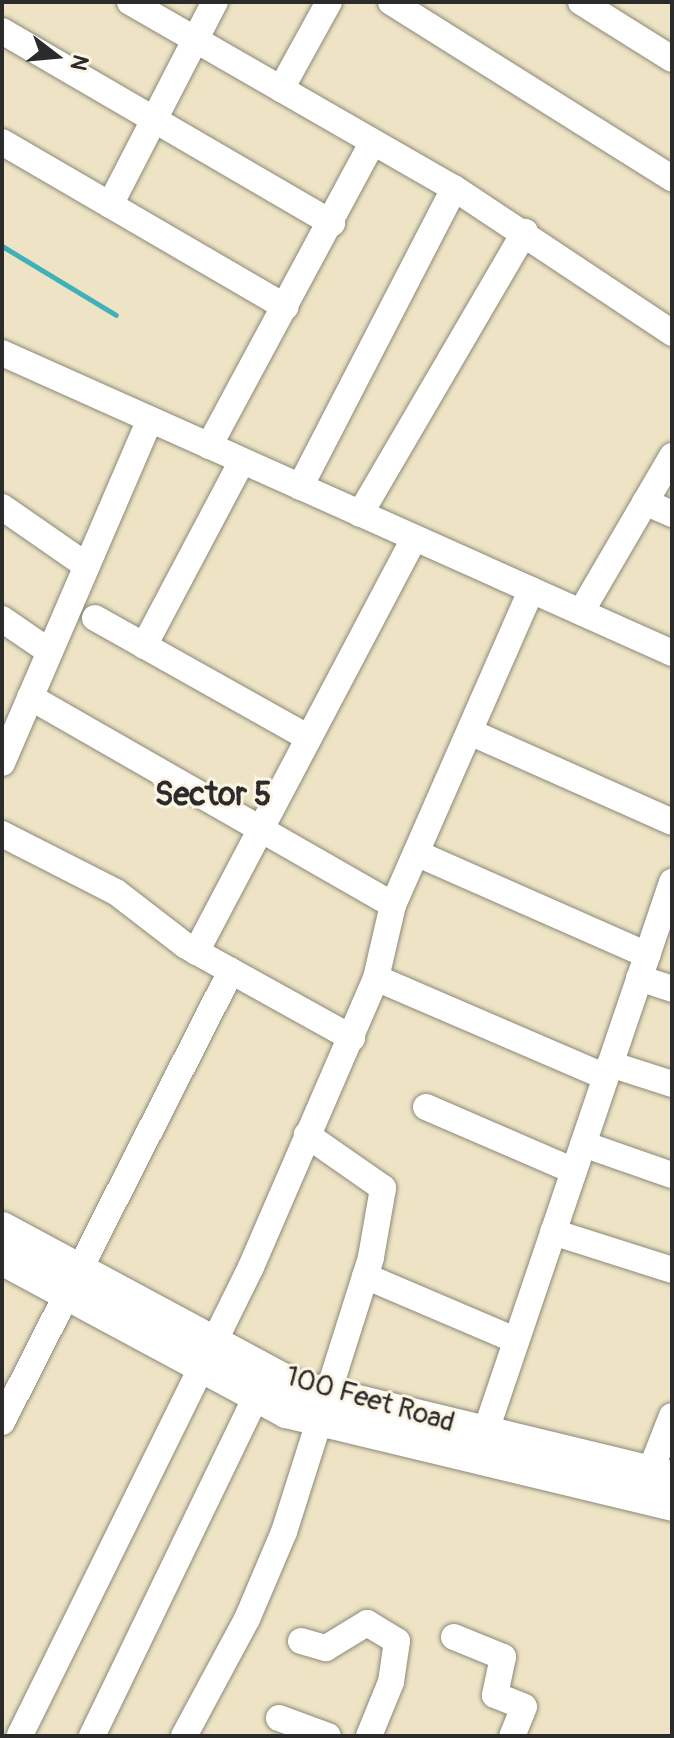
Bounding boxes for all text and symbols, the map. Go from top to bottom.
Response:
north arrow [16,16,96,96]
text: N [64,52,95,74]
district label: Sector 5 [155,776,271,814]
street label: 100 Feet Road [282,1360,458,1440]

